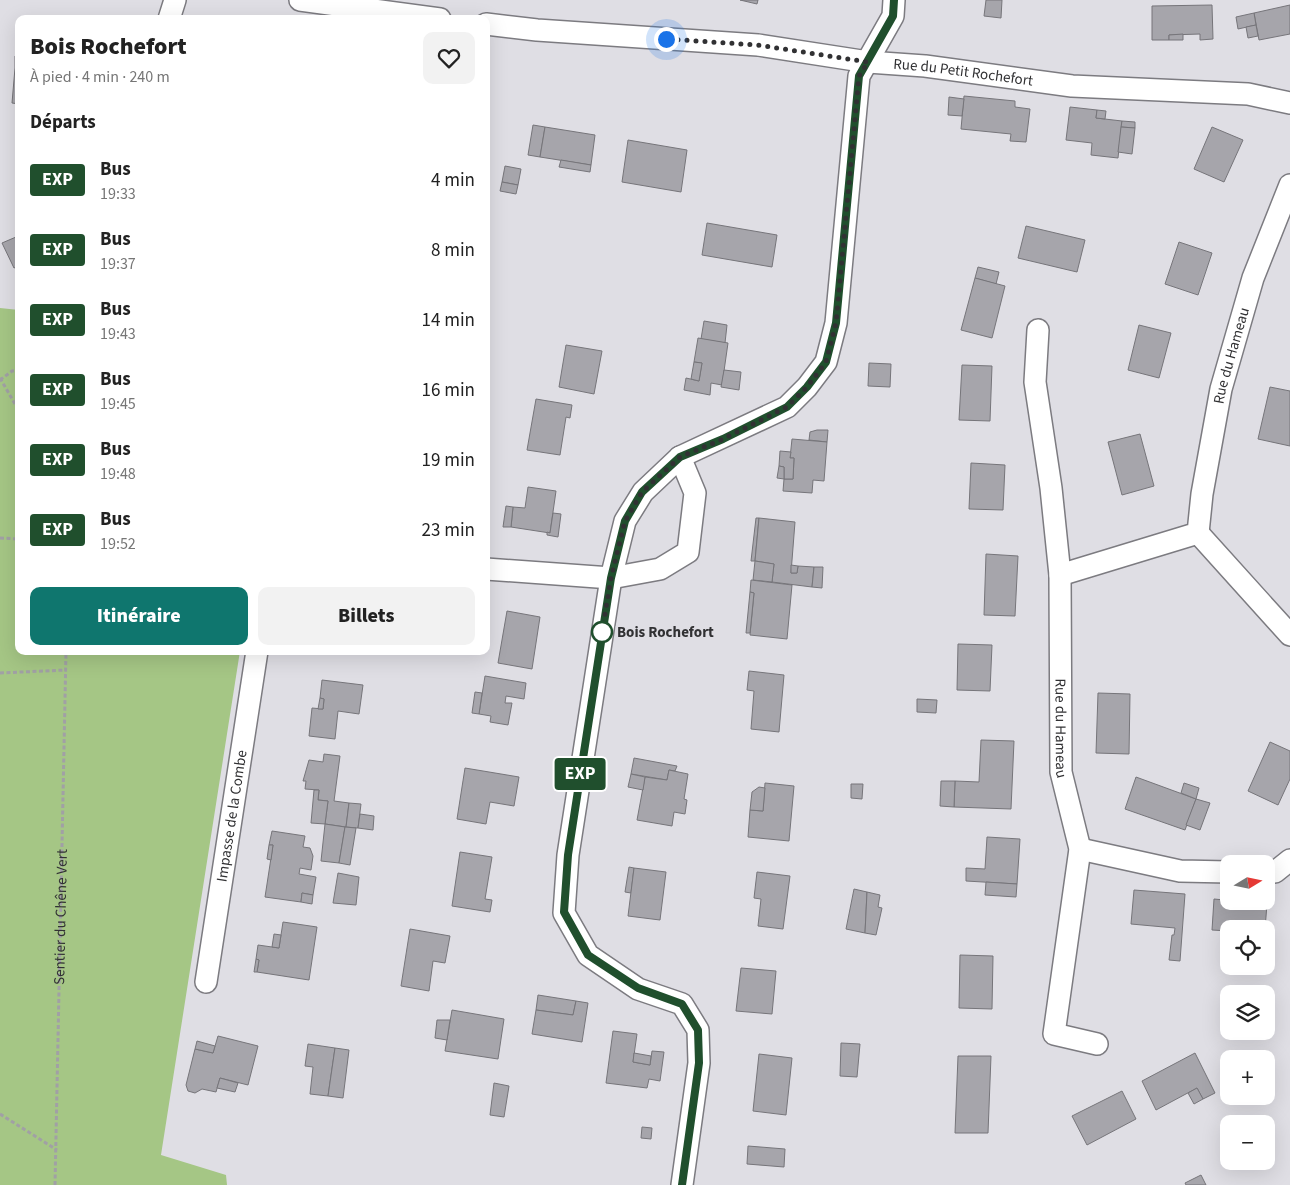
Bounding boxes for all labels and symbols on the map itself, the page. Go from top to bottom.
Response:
your location [654,27,679,52]
street label: Rue du Petit Rochefort [893,54,1034,92]
street label: Rue du Hameau [1209,305,1255,406]
marker: Bois Rochefort [591,621,613,643]
place label: Bois Rochefort [617,622,714,643]
street label: Rue du Hameau [1050,678,1072,780]
street label: Impasse de la Combe [212,749,253,883]
line badge: EXP [551,758,609,790]
street label: Sentier du Chêne Vert [49,849,73,985]
north arrow [1220,855,1275,910]

